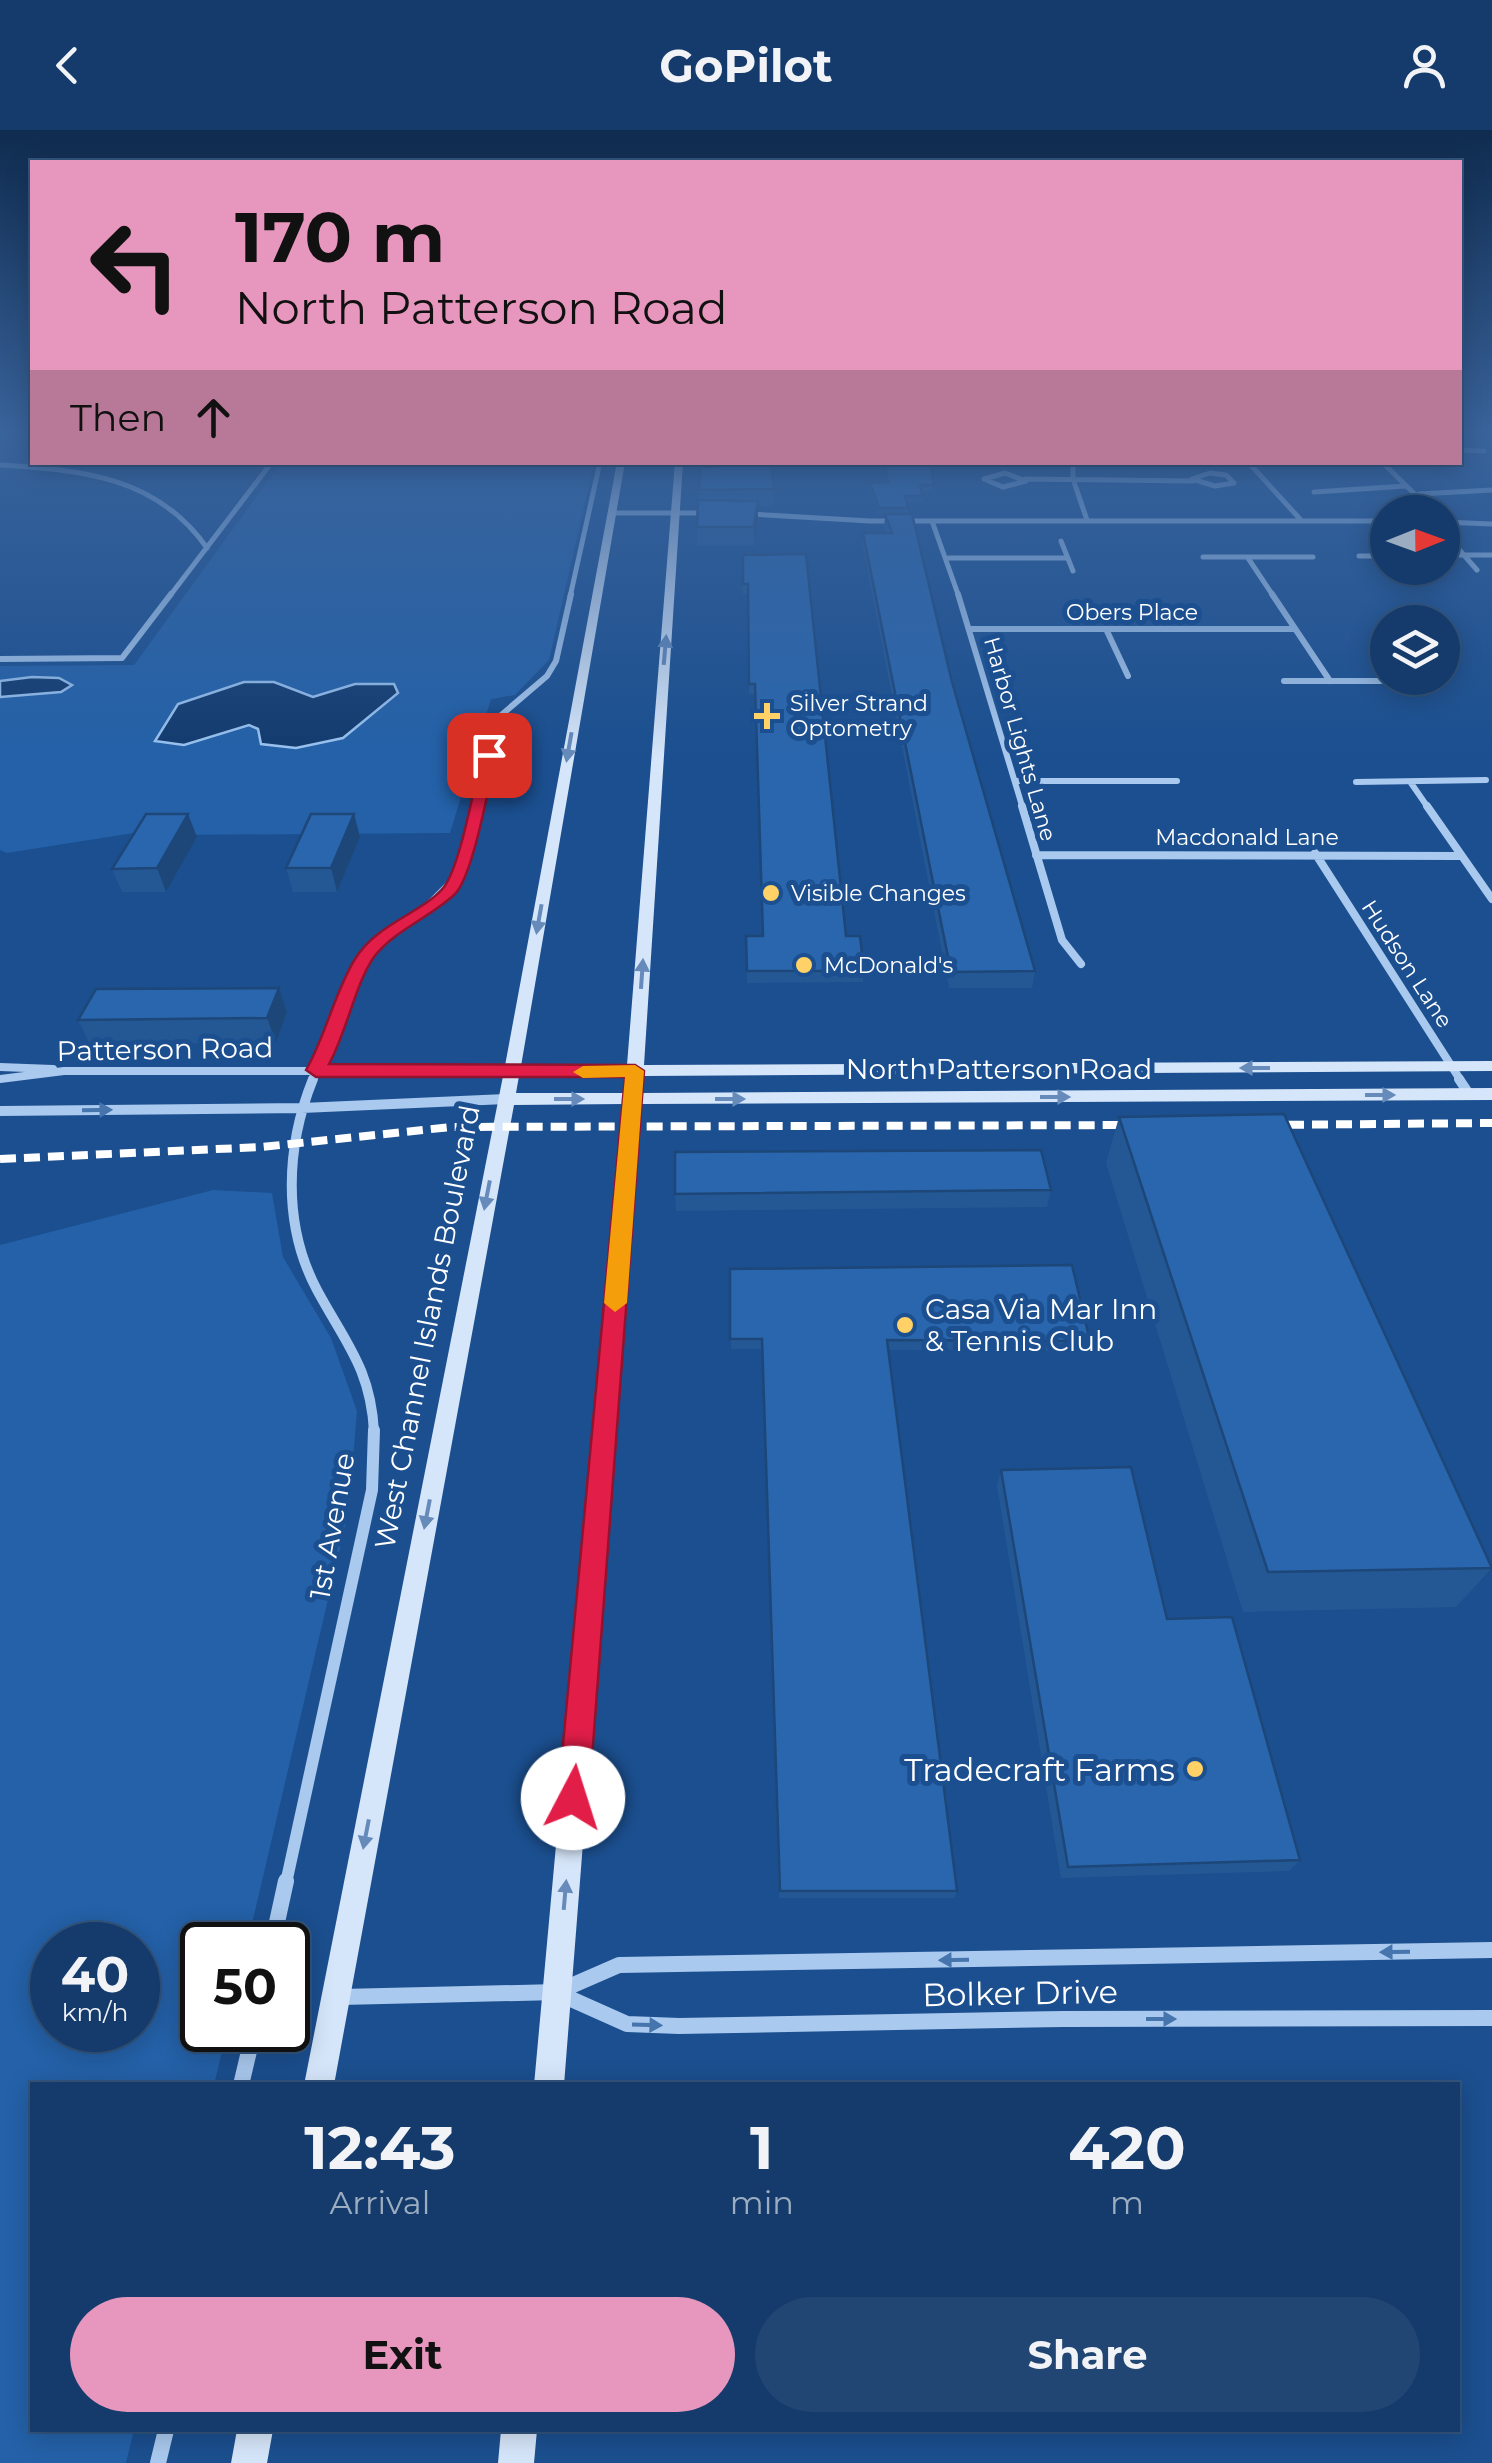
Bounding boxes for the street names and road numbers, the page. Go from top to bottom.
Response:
street label: Obers Place [1066,599,1198,626]
street label: Harbor Lights Lane [978,634,1062,844]
street label: Macdonald Lane [1155,824,1339,851]
street label: Hudson Lane [1356,895,1458,1033]
street label: Patterson Road [56,1030,274,1068]
street label: North Patterson Road [846,1052,1152,1086]
street label: West Channel Islands Boulevard [367,1102,487,1552]
street label: 1st Avenue [302,1450,362,1602]
street label: Bolker Drive [922,1972,1118,2014]

